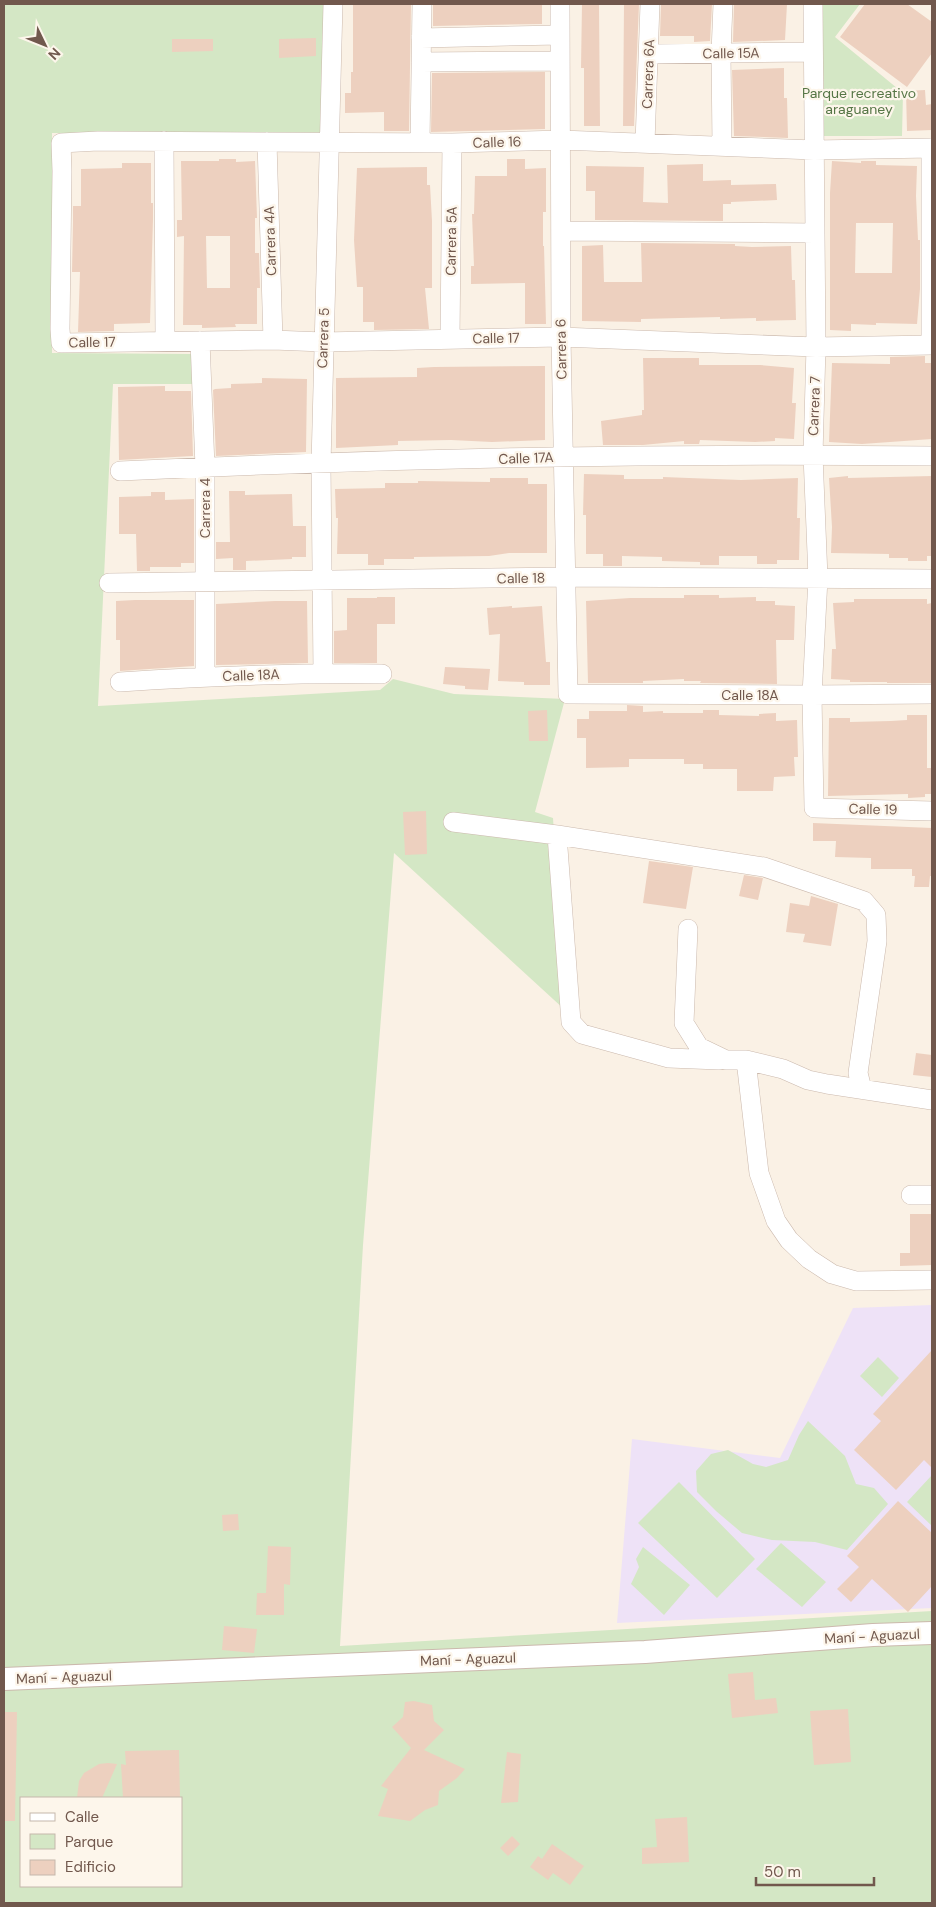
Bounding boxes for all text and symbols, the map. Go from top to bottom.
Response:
north arrow [20,20,70,70]
street label: Carrera 6A [638,39,658,109]
text: N [44,44,65,64]
street label: Calle 15A [702,44,760,62]
park label: Parque recreativo araguaney [802,84,916,118]
street label: Calle 16 [472,132,522,152]
street label: Carrera 4A [260,206,280,276]
street label: Carrera 5A [441,206,461,276]
street label: Carrera 5 [313,307,333,369]
street label: Carrera 6 [551,318,571,380]
street label: Calle 17 [472,329,520,347]
street label: Calle 17 [68,333,116,351]
street label: Carrera 7 [804,376,824,436]
street label: Calle 17A [498,448,554,468]
street label: Carrera 4 [196,477,214,538]
street label: Calle 18 [497,569,545,587]
street label: Calle 18A [222,665,280,685]
street label: Calle 18A [721,686,779,704]
street label: Calle 19 [848,800,898,818]
street label: Maní - Aguazul [824,1625,920,1647]
street label: Maní - Aguazul [420,1648,516,1670]
street label: Maní - Aguazul [16,1666,112,1688]
legend [20,1797,182,1887]
text: Calle [65,1807,99,1827]
text: Parque [65,1832,113,1852]
scale bar [756,1854,874,1886]
text: Edificio [65,1857,116,1877]
text: 50 m [764,1862,801,1882]

